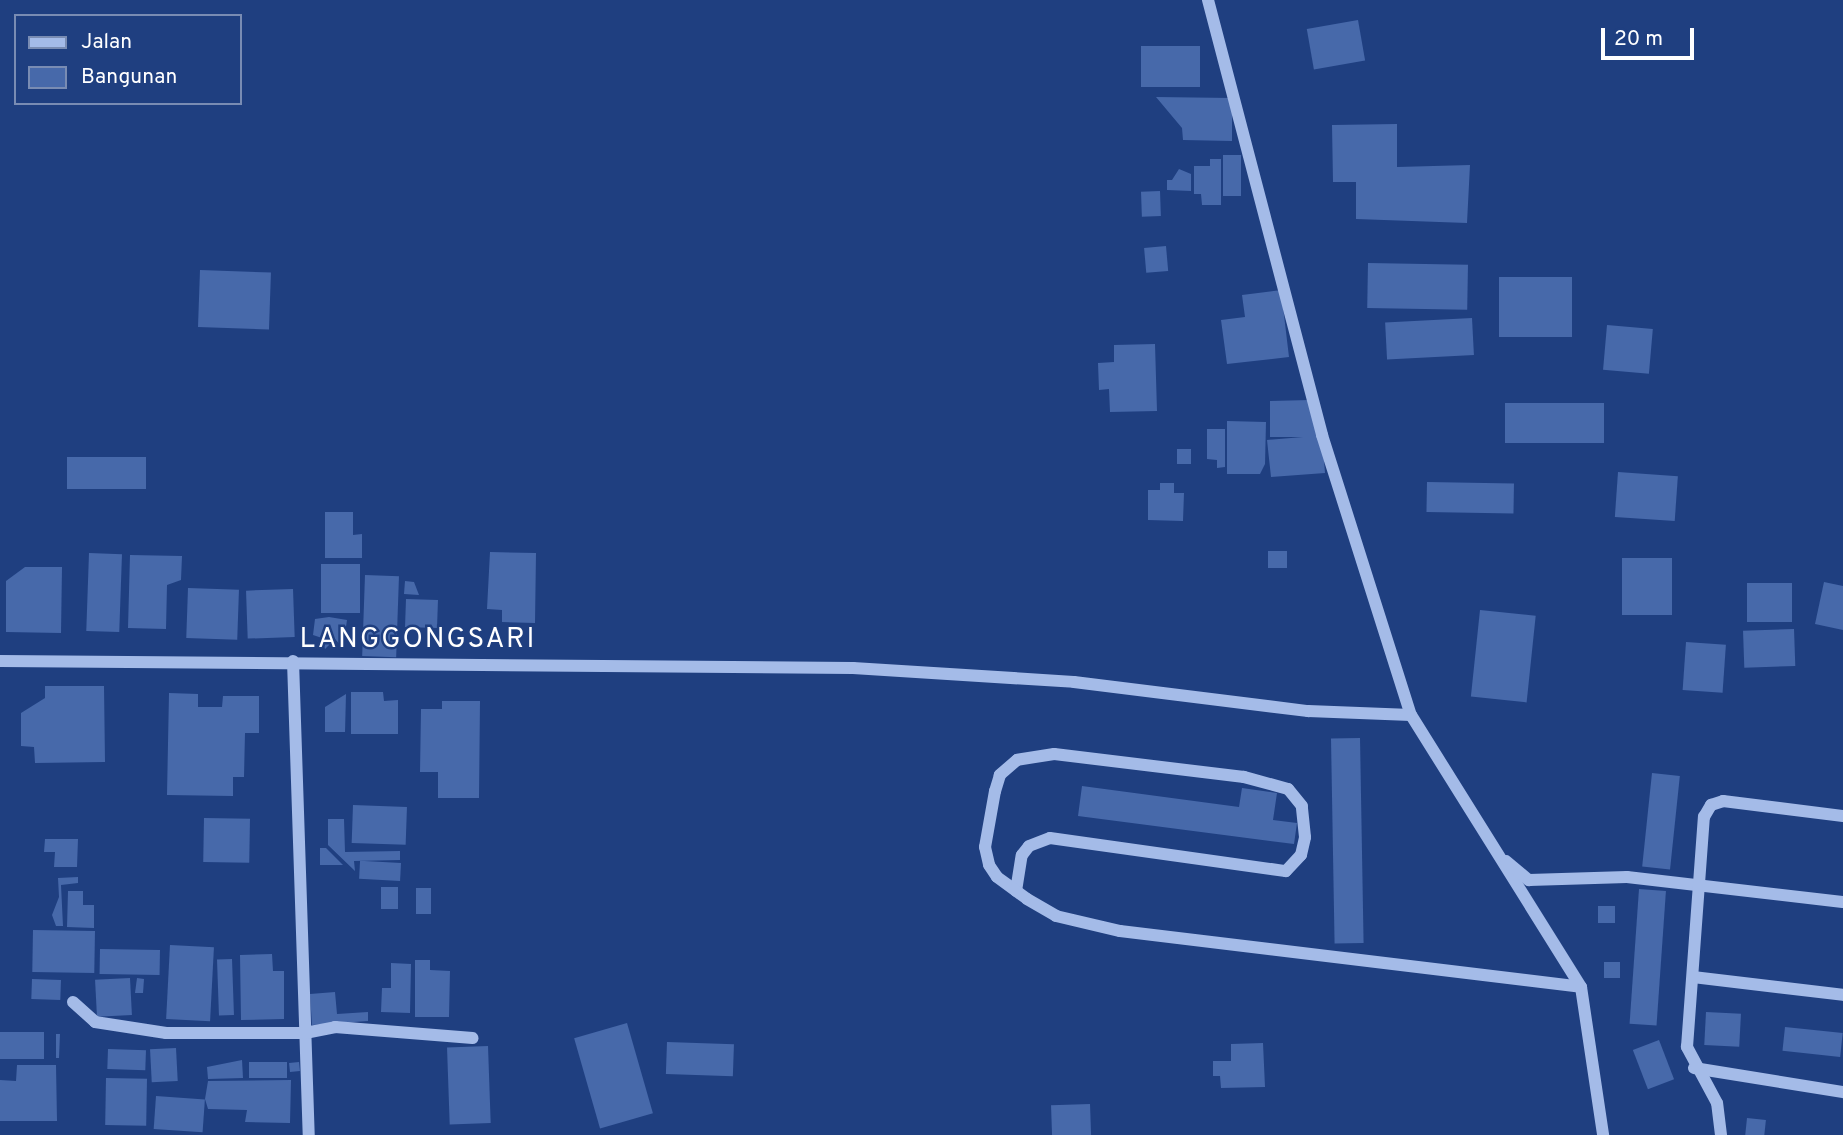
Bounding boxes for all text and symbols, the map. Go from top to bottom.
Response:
legend [14,14,242,105]
scale bar [1605,14,1698,58]
text: 20 m [1614,26,1663,53]
text: Jalan [81,29,132,56]
text: Bangunan [81,64,177,91]
district label: LANGGONGSARI [301,623,535,657]

